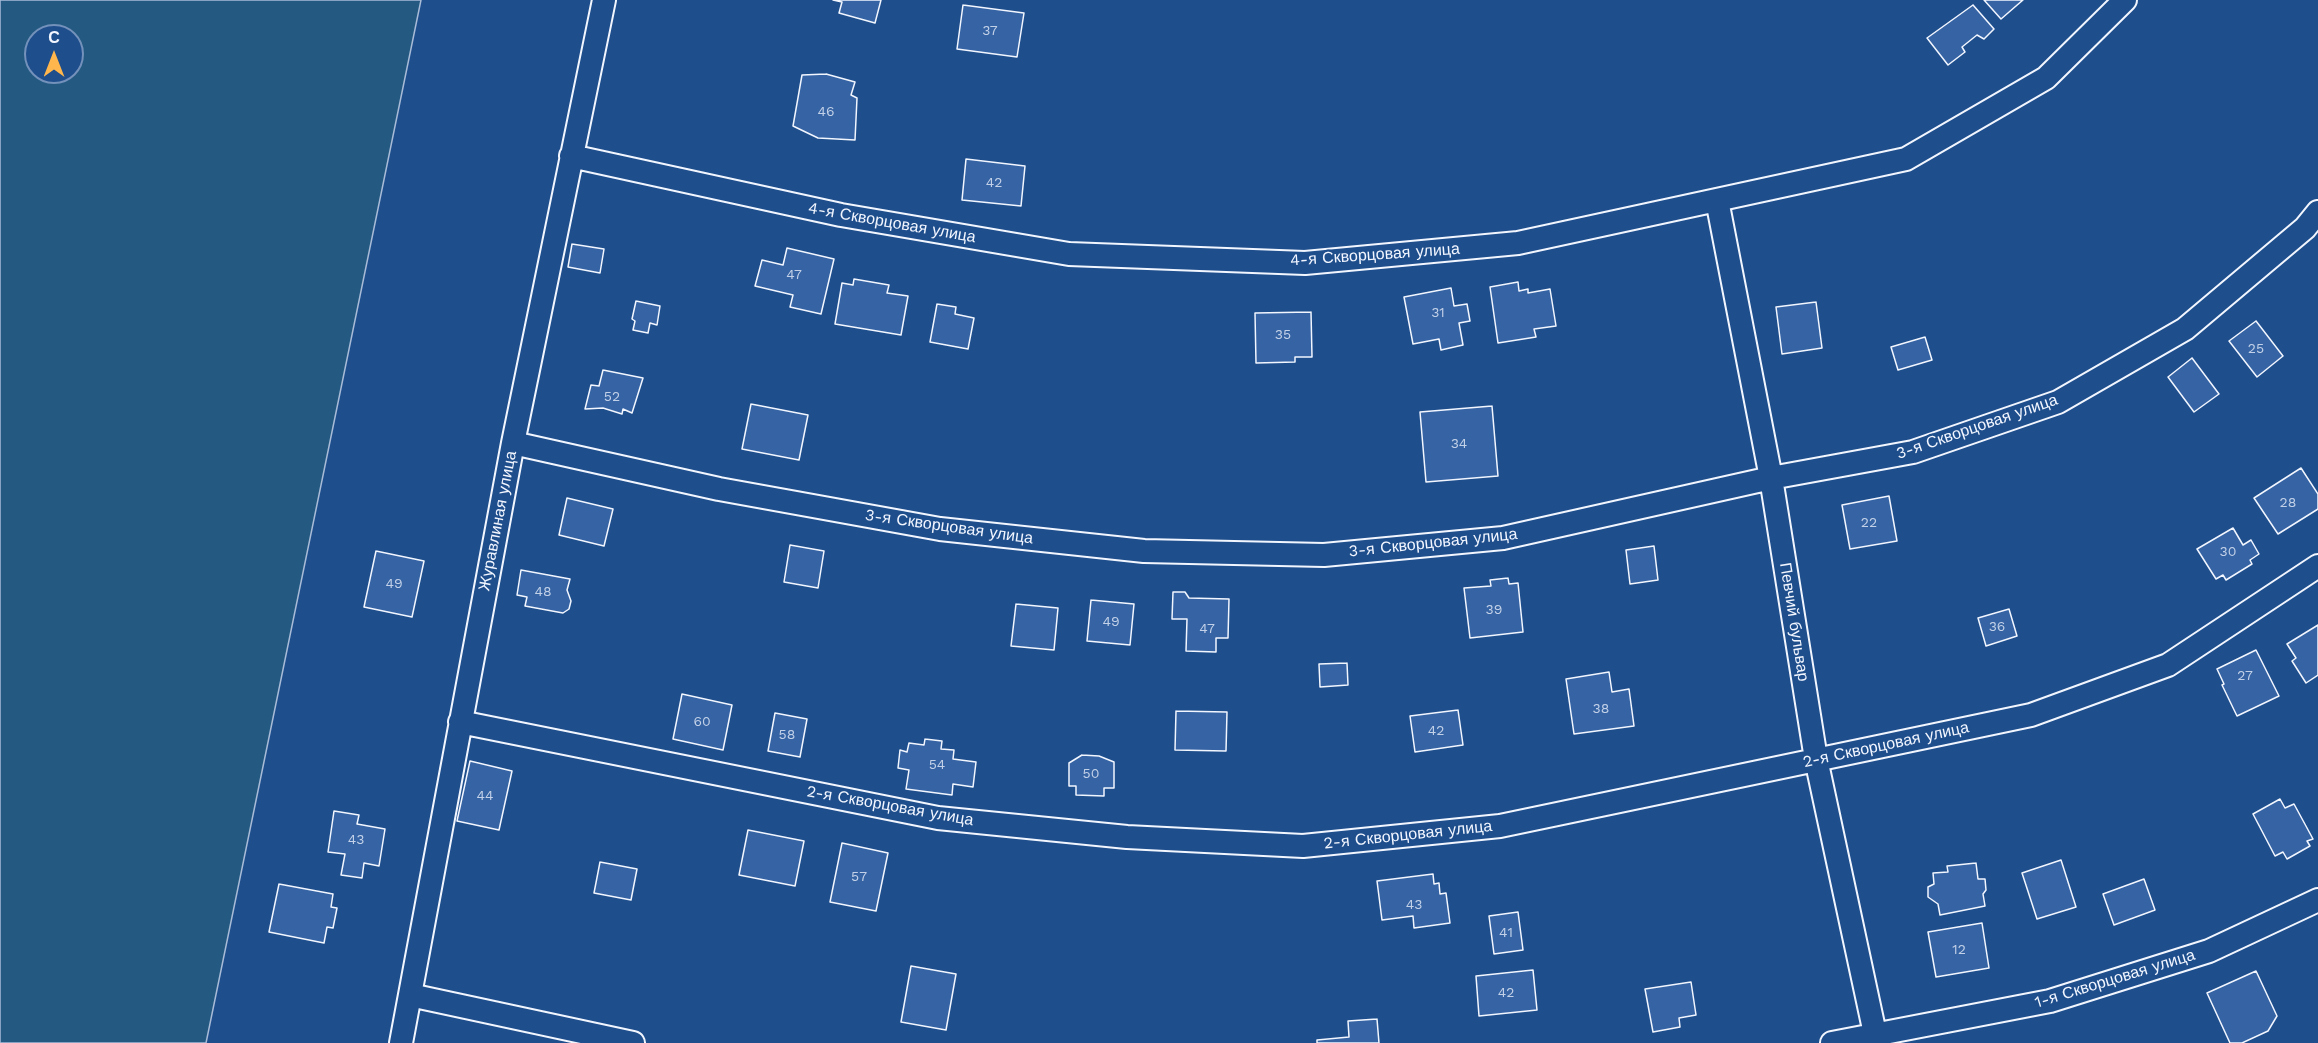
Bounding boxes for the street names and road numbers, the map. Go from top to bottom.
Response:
street label: 4-я Скворцовая улица [807,199,977,247]
street label: 4-я Скворцовая улица [1290,239,1460,271]
street label: 3-я Скворцовая улица [1894,390,2060,464]
street label: Журавлиная улица [475,449,521,593]
street label: 3-я Скворцовая улица [864,506,1034,548]
street label: 3-я Скворцовая улица [1348,525,1518,561]
street label: Певчий бульвар [1775,561,1813,683]
street label: 2-я Скворцовая улица [1801,718,1971,772]
street label: 2-я Скворцовая улица [805,782,975,830]
street label: 2-я Скворцовая улица [1323,817,1493,853]
street label: 1-я Скворцовая улица [2033,945,2197,1013]

